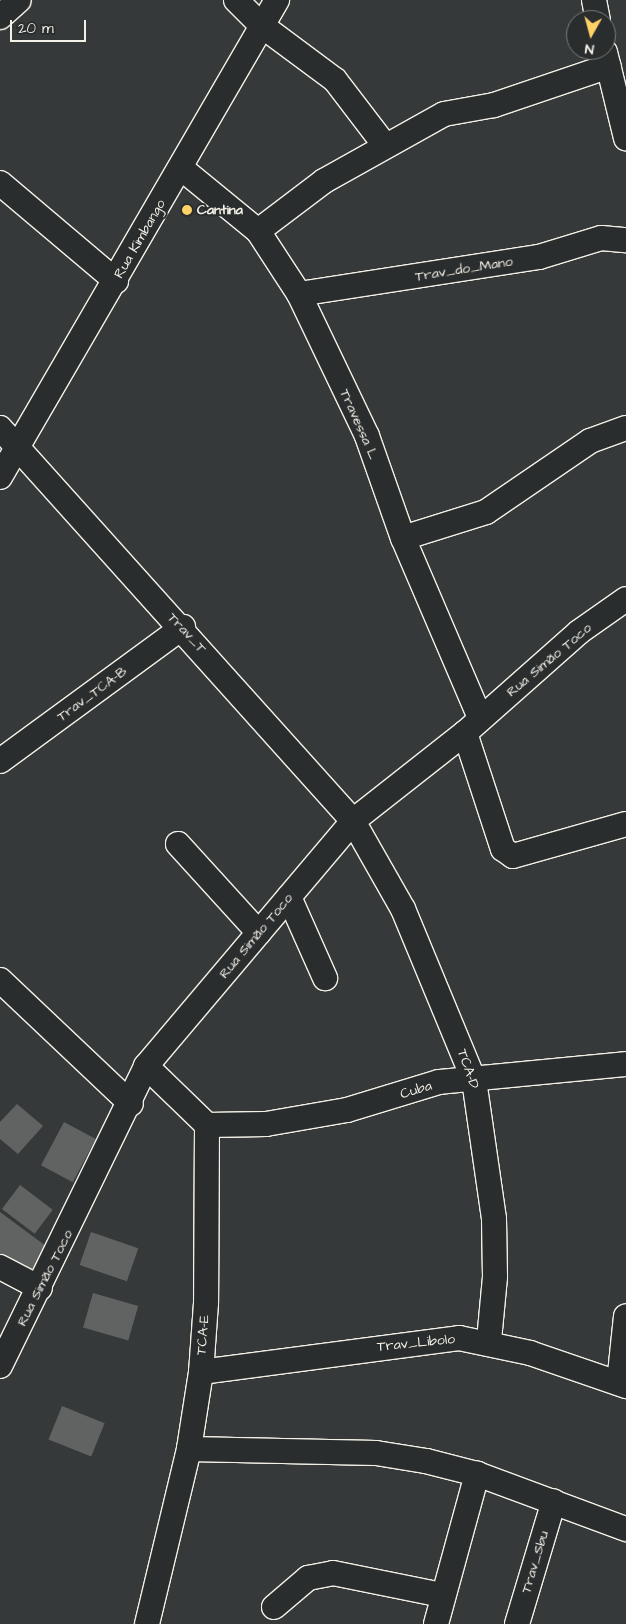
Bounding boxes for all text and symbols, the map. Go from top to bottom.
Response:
scale bar [12,10,89,42]
north arrow [566,10,616,60]
text: 20 m [18,18,54,39]
text: N [584,38,595,59]
street label: Rua Kimbango [111,197,169,281]
place label: Cantina [197,202,243,218]
marker: Cantina [181,204,193,216]
street label: Trav_do_Mano [414,253,514,285]
street label: Travessa L [336,386,382,462]
street label: Trav_T [164,609,210,657]
street label: Rua Simão Toco [503,620,595,700]
street label: Trav_TCA-B [54,663,130,725]
street label: Rua Simão Toco [216,890,296,982]
street label: TCA-D [453,1047,483,1091]
street label: Cuba [398,1077,434,1103]
street label: Rua Simão Toco [14,1227,76,1329]
street label: TCA-E [193,1314,213,1356]
street label: Trav_Libolo [376,1331,456,1355]
street label: Trav_Sbu [518,1529,552,1595]

